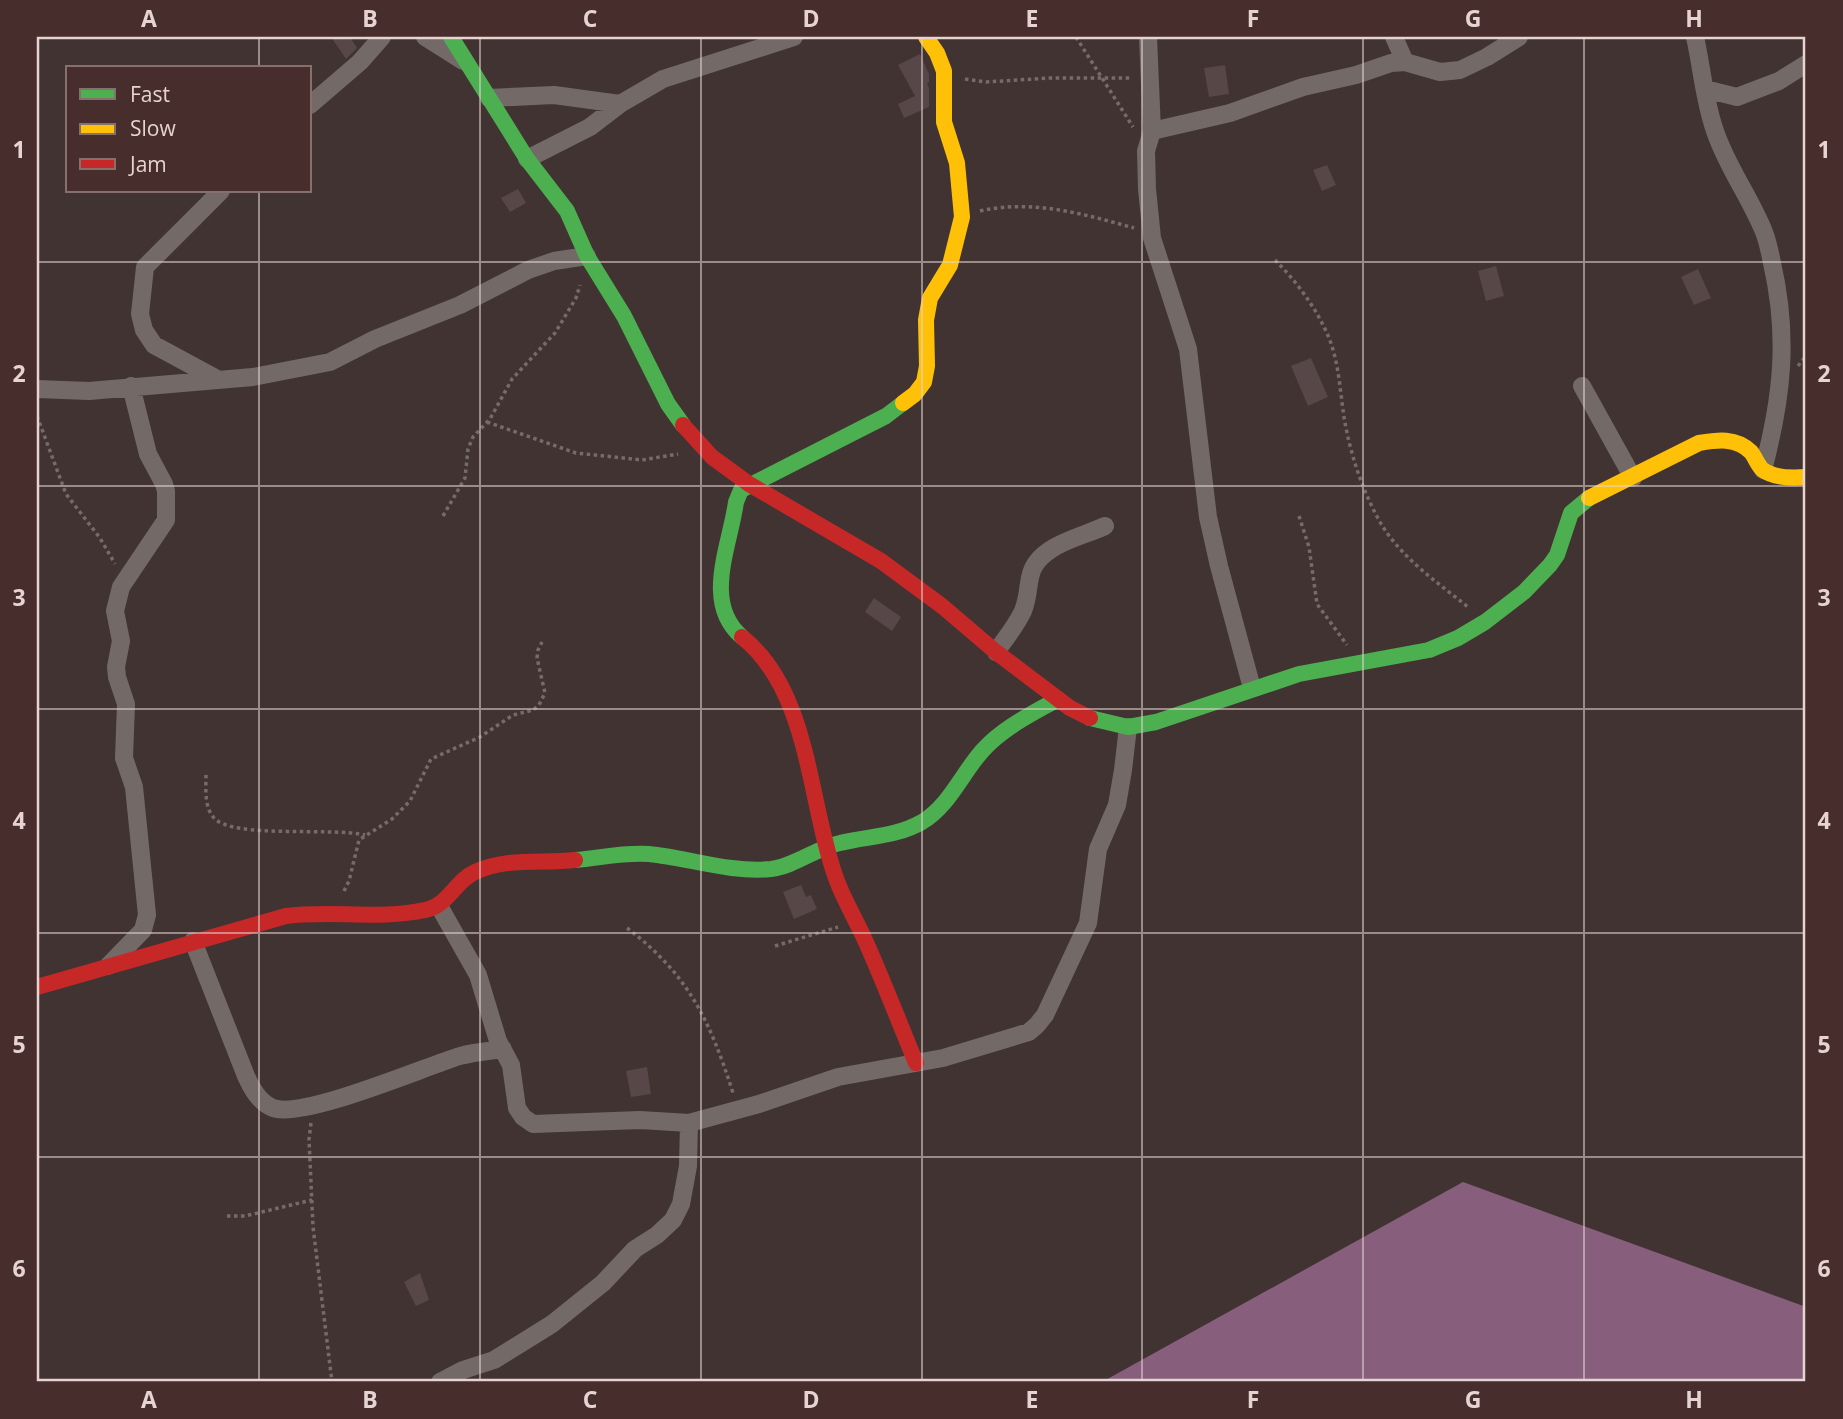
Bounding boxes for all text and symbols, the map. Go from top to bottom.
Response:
text: A [141,2,157,34]
text: B [362,2,378,34]
text: C [583,2,597,34]
text: D [802,2,820,34]
text: E [1026,2,1038,34]
text: F [1247,2,1259,34]
text: G [1465,2,1481,34]
text: H [1685,2,1703,34]
legend [66,66,312,192]
text: Fast [130,80,170,108]
text: Slow [130,114,176,142]
text: 1 [12,133,26,165]
text: 1 [1817,133,1831,165]
text: Jam [128,150,167,178]
text: 2 [12,357,26,389]
text: 2 [1817,357,1831,389]
text: 3 [12,581,26,613]
text: 3 [1817,581,1831,613]
text: 4 [12,804,26,836]
text: 4 [1817,804,1831,836]
text: 5 [12,1028,26,1060]
text: 5 [1817,1028,1831,1060]
text: 6 [12,1252,26,1284]
text: 6 [1817,1252,1831,1284]
text: A [141,1383,157,1415]
text: B [362,1383,378,1415]
text: C [583,1383,597,1415]
text: D [802,1383,820,1415]
text: E [1026,1383,1038,1415]
text: F [1247,1383,1259,1415]
text: G [1465,1383,1481,1415]
text: H [1685,1383,1703,1415]

